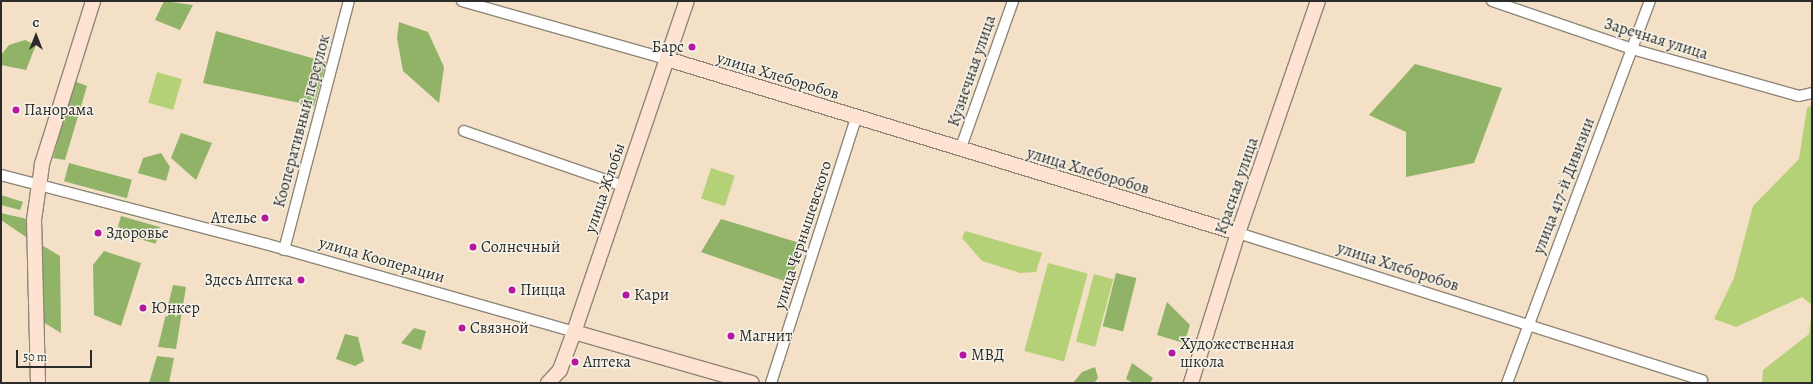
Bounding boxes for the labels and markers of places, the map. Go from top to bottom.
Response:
place label: Барс [652,37,684,57]
marker: Барс [687,42,697,52]
place label: Панорама [24,100,94,120]
marker: Панорама [11,105,21,115]
place label: Ателье [211,208,257,228]
marker: Ателье [260,213,270,223]
place label: Здоровье [106,223,169,243]
marker: Здоровье [93,228,103,238]
place label: Солнечный [481,237,560,257]
marker: Солнечный [468,242,478,252]
place label: Здесь Аптека [204,270,293,290]
marker: Здесь Аптека [296,275,306,285]
place label: Пицца [520,280,566,300]
marker: Пицца [507,285,517,295]
place label: Кари [634,285,669,305]
marker: Кари [621,290,631,300]
place label: Юнкер [151,298,200,318]
marker: Юнкер [138,303,148,313]
place label: Связной [470,318,529,338]
marker: Связной [457,323,467,333]
place label: Магнит [739,326,792,346]
marker: Магнит [726,331,736,341]
place label: Художественная школа [1180,334,1295,372]
place label: МВД [971,345,1004,365]
marker: Художественная школа [1167,348,1177,358]
marker: МВД [958,350,968,360]
place label: Аптека [583,352,631,372]
marker: Аптека [570,357,580,367]

